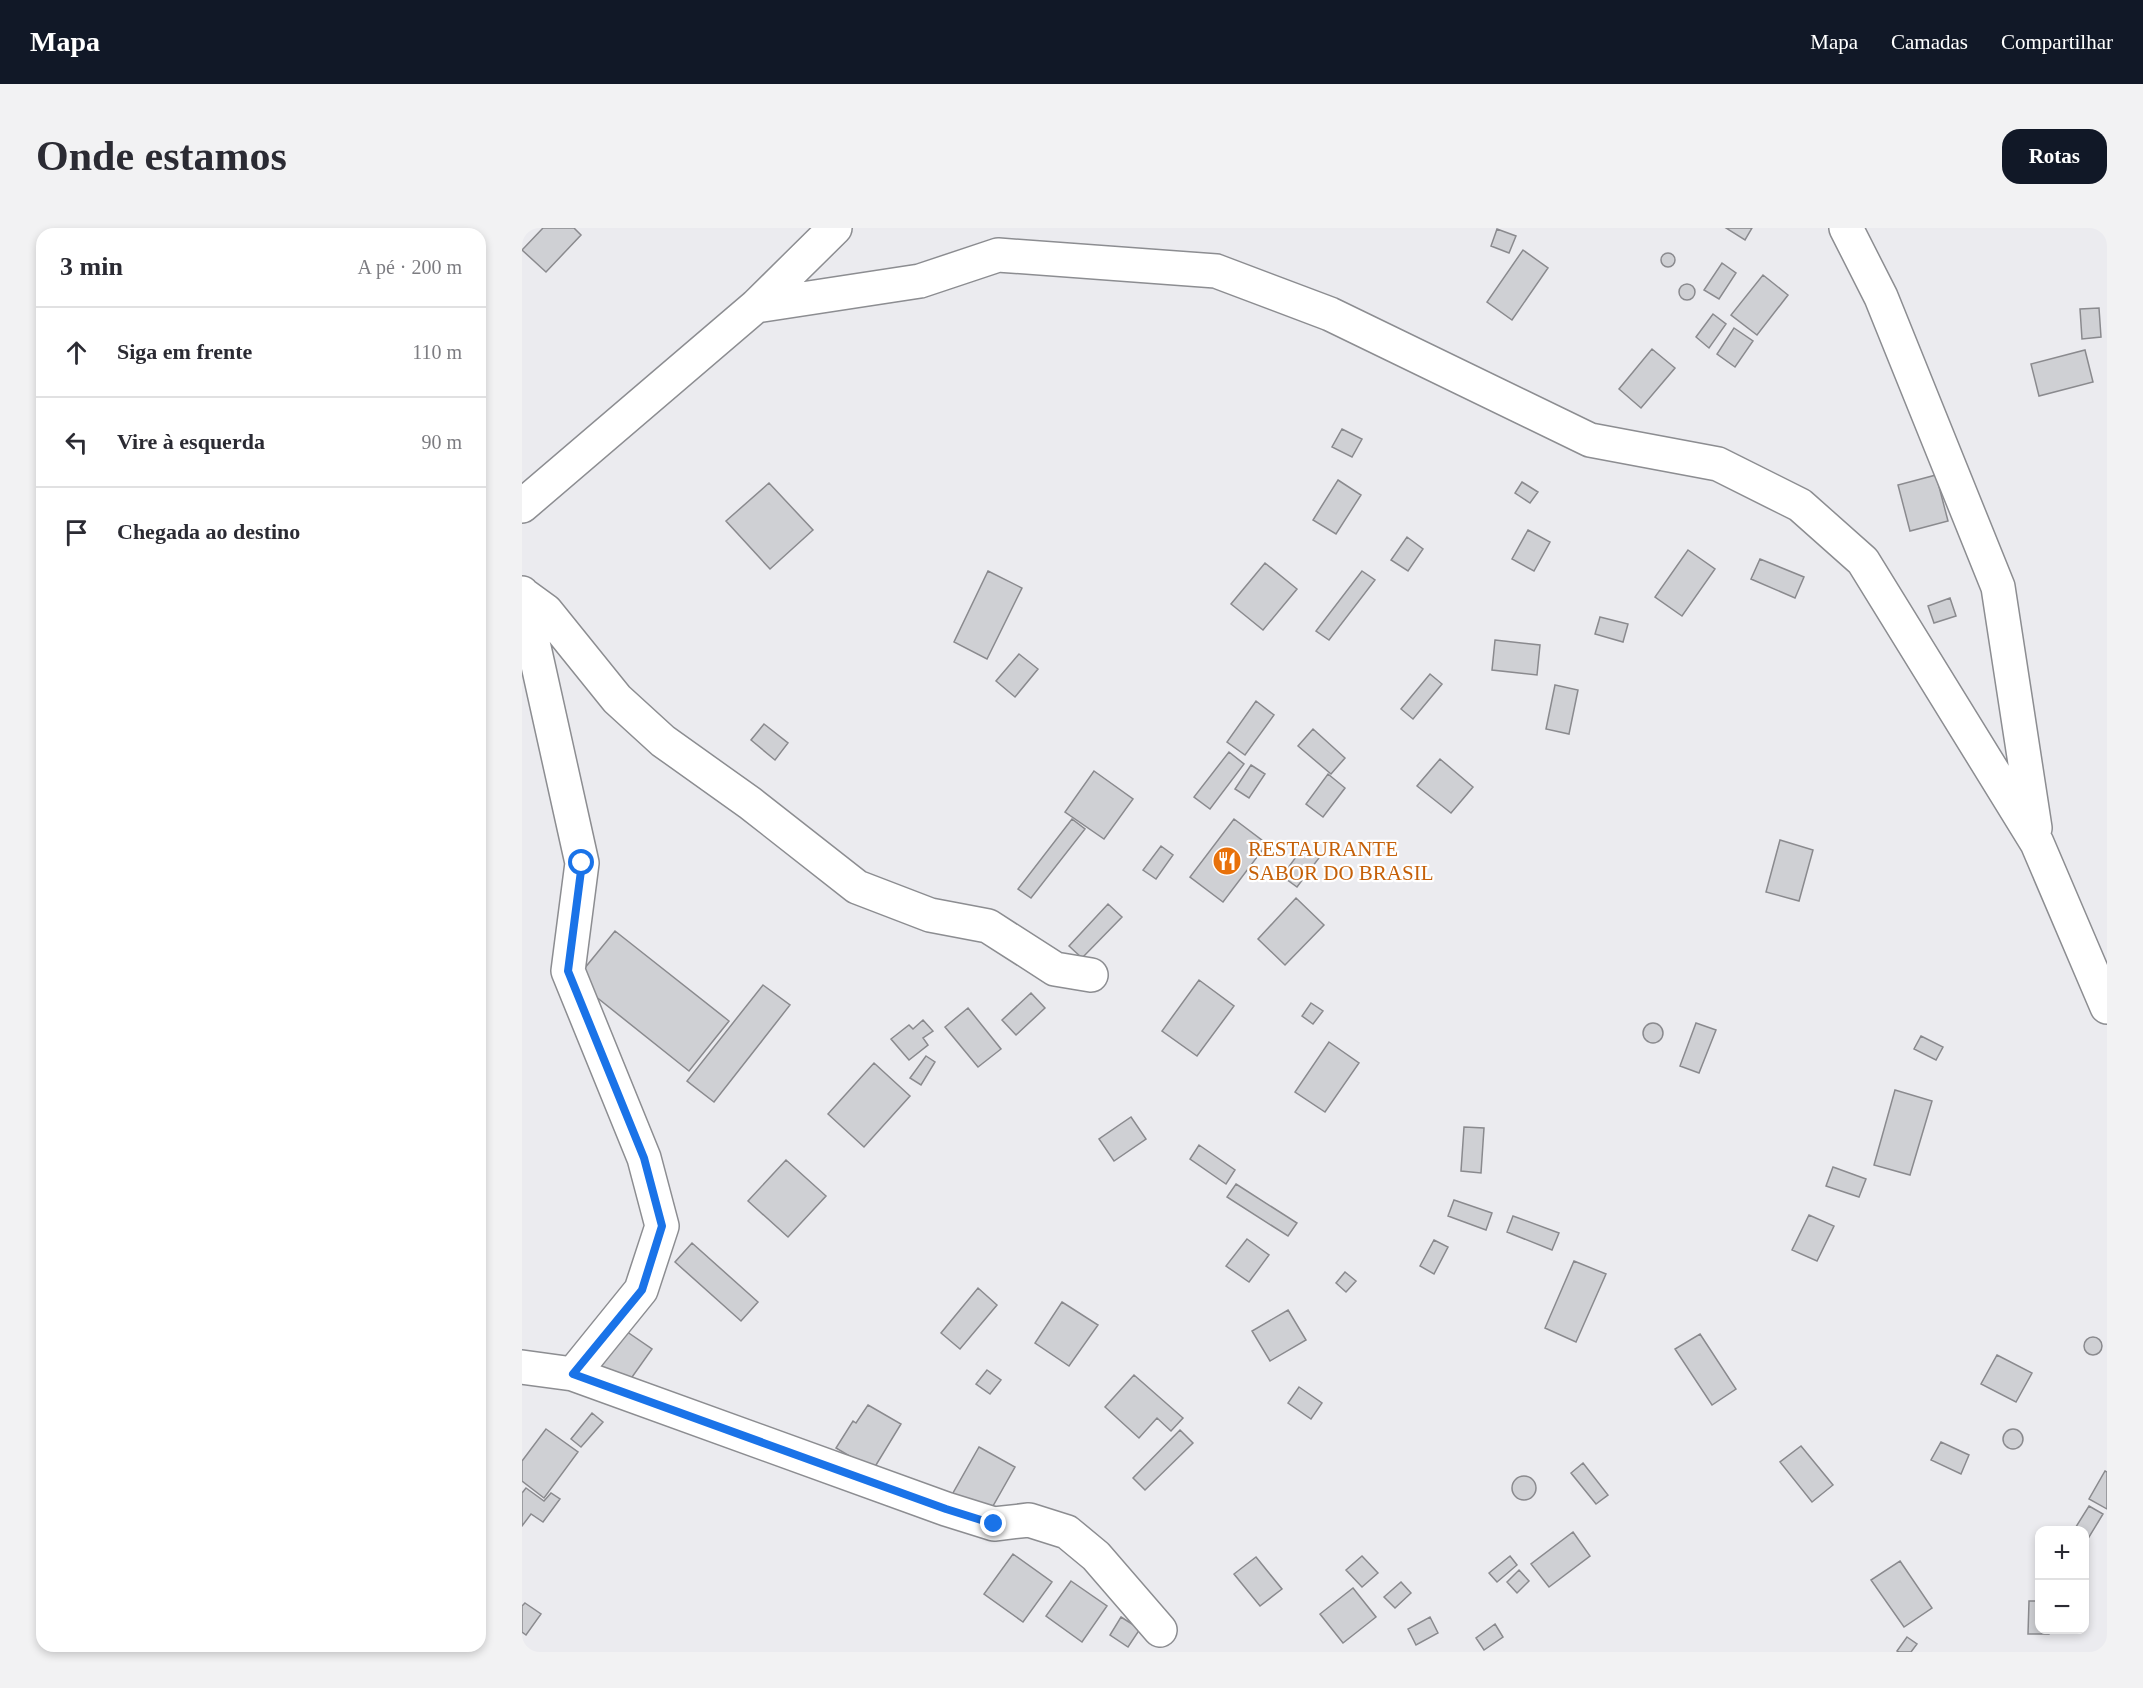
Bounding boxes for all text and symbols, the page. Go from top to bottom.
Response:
text: Mapa [30,26,100,57]
text: Mapa [1810,30,1858,54]
text: Camadas [1891,30,1968,54]
text: Compartilhar [2001,30,2113,54]
button: Rotas [2002,129,2107,184]
text: Onde estamos [36,133,287,179]
text: 3 min [60,252,123,281]
text: A pé · 200 m [358,256,462,278]
icon: ahead [60,336,93,369]
text: Siga em frente [117,339,252,364]
text: 110 m [412,341,462,363]
icon: left [60,426,93,459]
text: Vire à esquerda [117,429,265,454]
text: 90 m [421,431,462,453]
icon: arrive [60,516,93,549]
text: Chegada ao destino [117,519,300,544]
place label: RESTAURANTE SABOR DO BRASIL [1248,837,1434,885]
restaurant icon: RESTAURANTE SABOR DO BRASIL [1211,845,1243,877]
route start [568,849,594,875]
route end [980,1510,1006,1536]
map controls [2035,1526,2089,1634]
button: + [2035,1526,2089,1580]
button: − [2035,1580,2089,1634]

